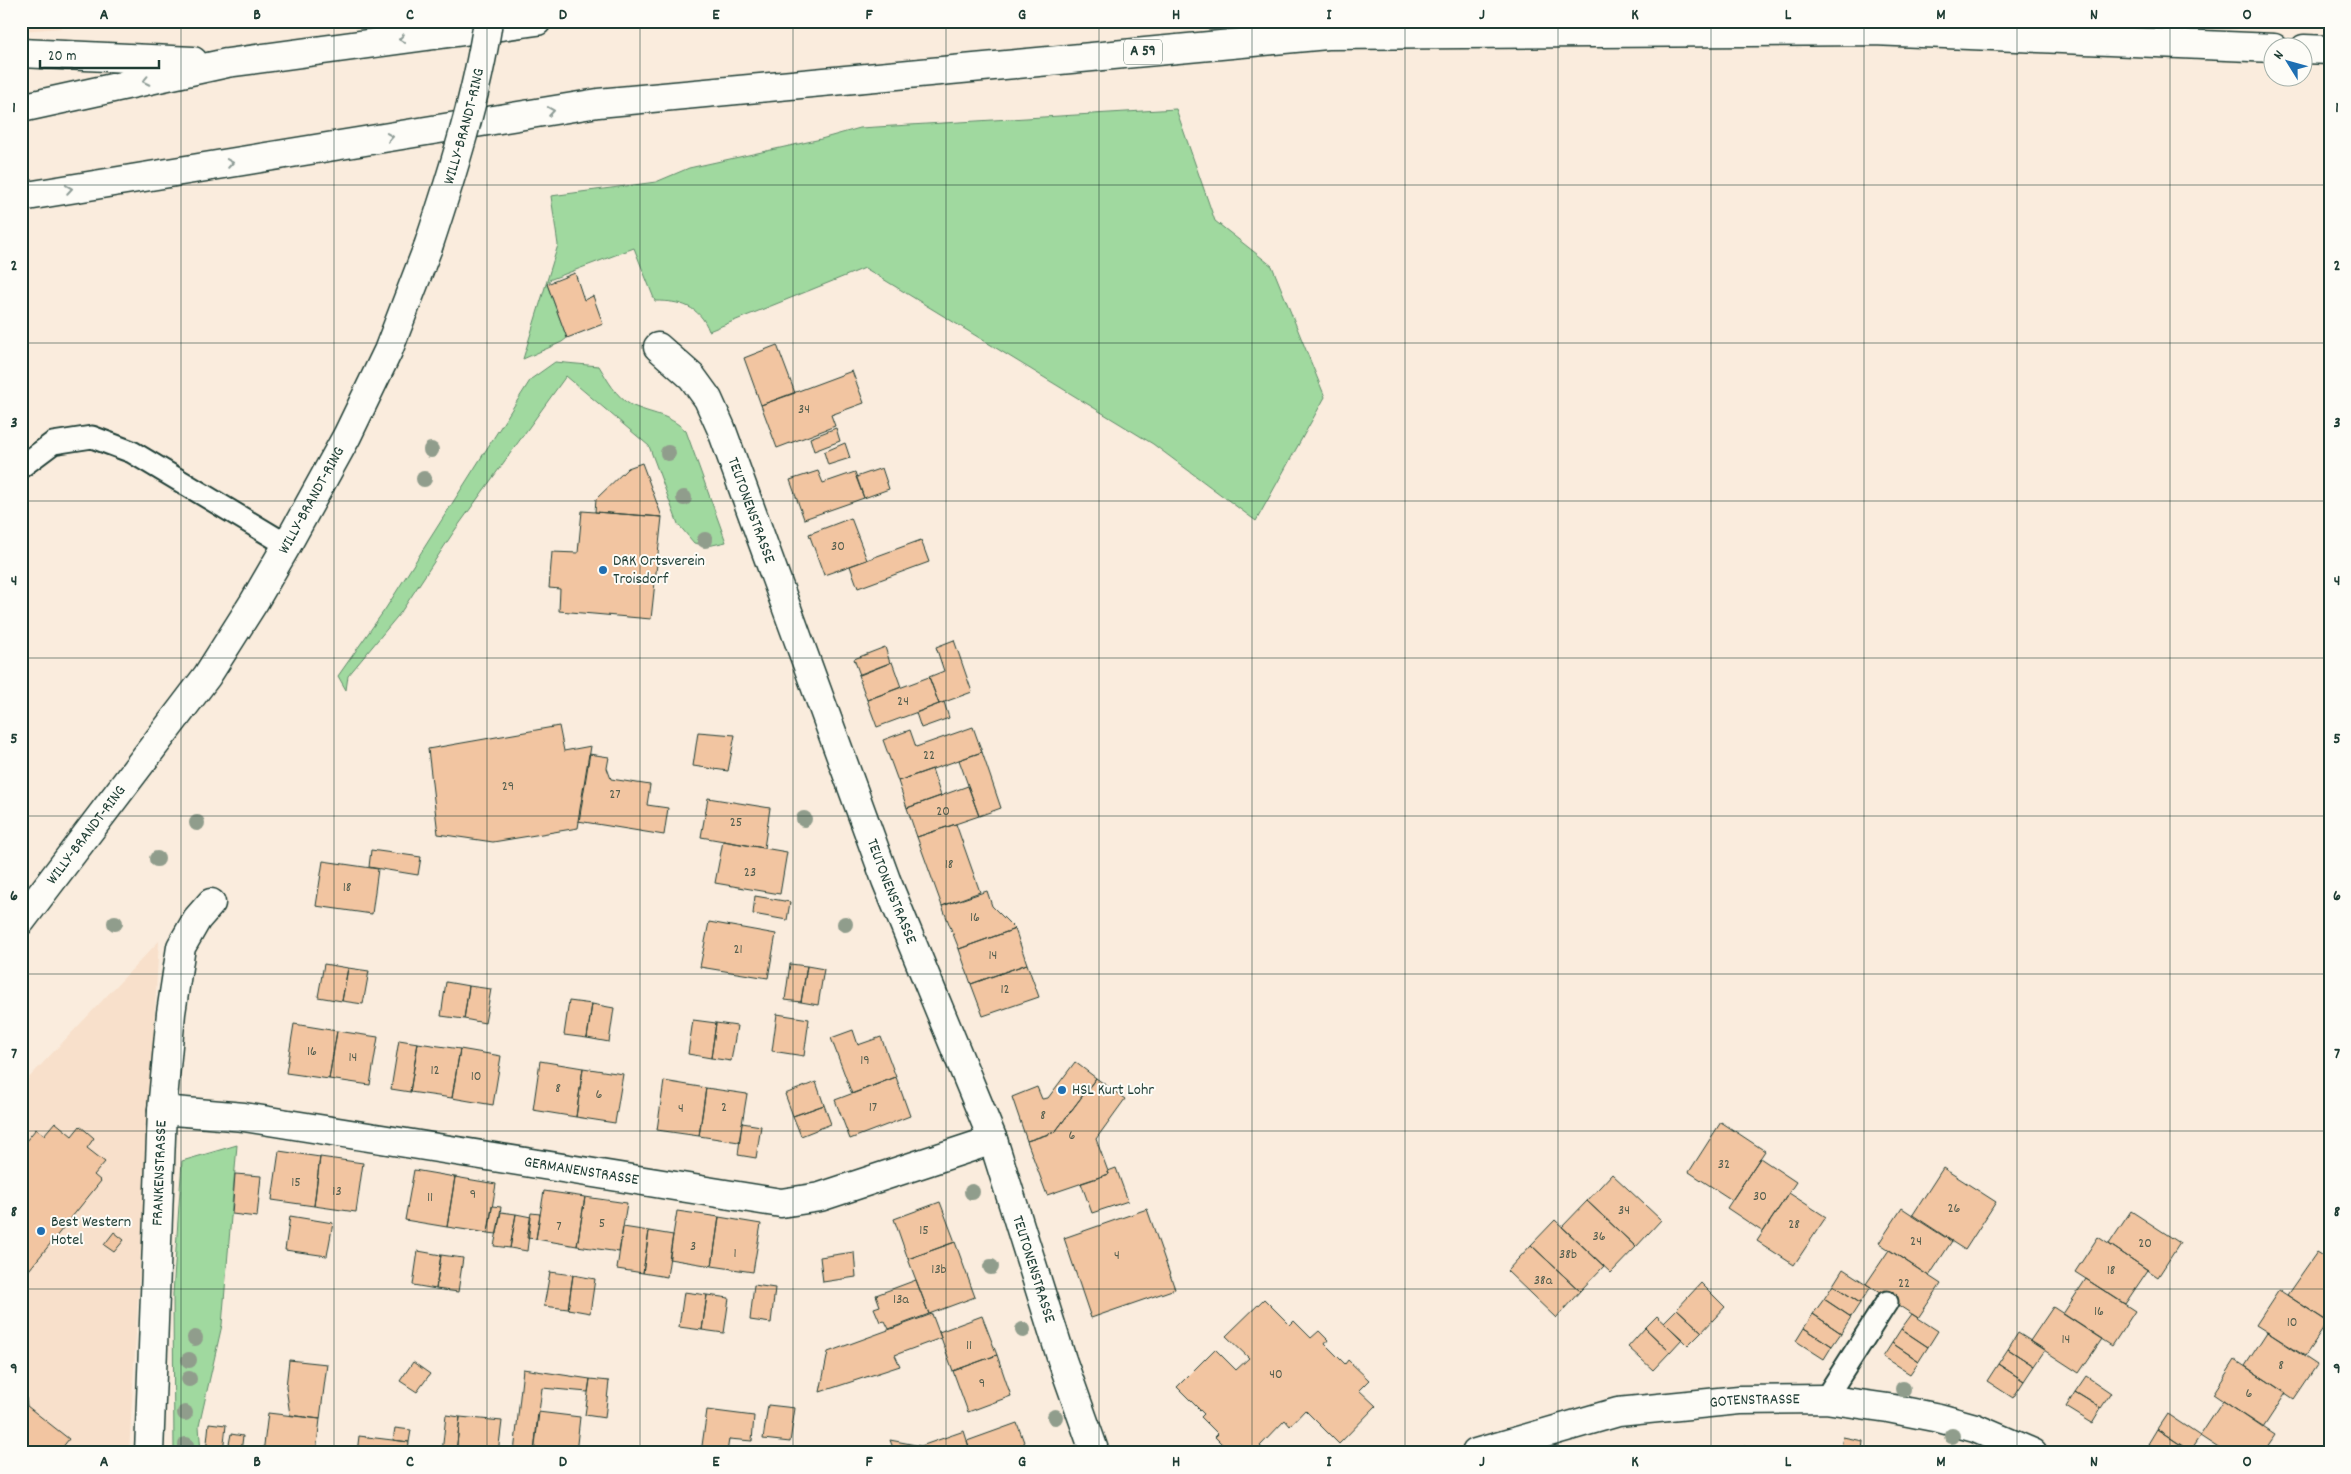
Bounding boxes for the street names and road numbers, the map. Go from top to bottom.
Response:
road number: A 59 [1124,40,1162,64]
street label: WILLY-BRANDT-RING [437,66,491,187]
street label: WILLY-BRANDT-RING [273,443,350,558]
street label: TEUTONENSTRASSE [721,454,781,567]
street label: WILLY-BRANDT-RING [41,780,132,890]
street label: TEUTONENSTRASSE [860,835,923,948]
street label: FRANKENSTRASSE [146,1119,173,1226]
street label: GERMANENSTRASSE [522,1151,641,1192]
street label: TEUTONENSTRASSE [1006,1213,1061,1326]
street label: GOTENSTRASSE [1708,1388,1801,1414]

